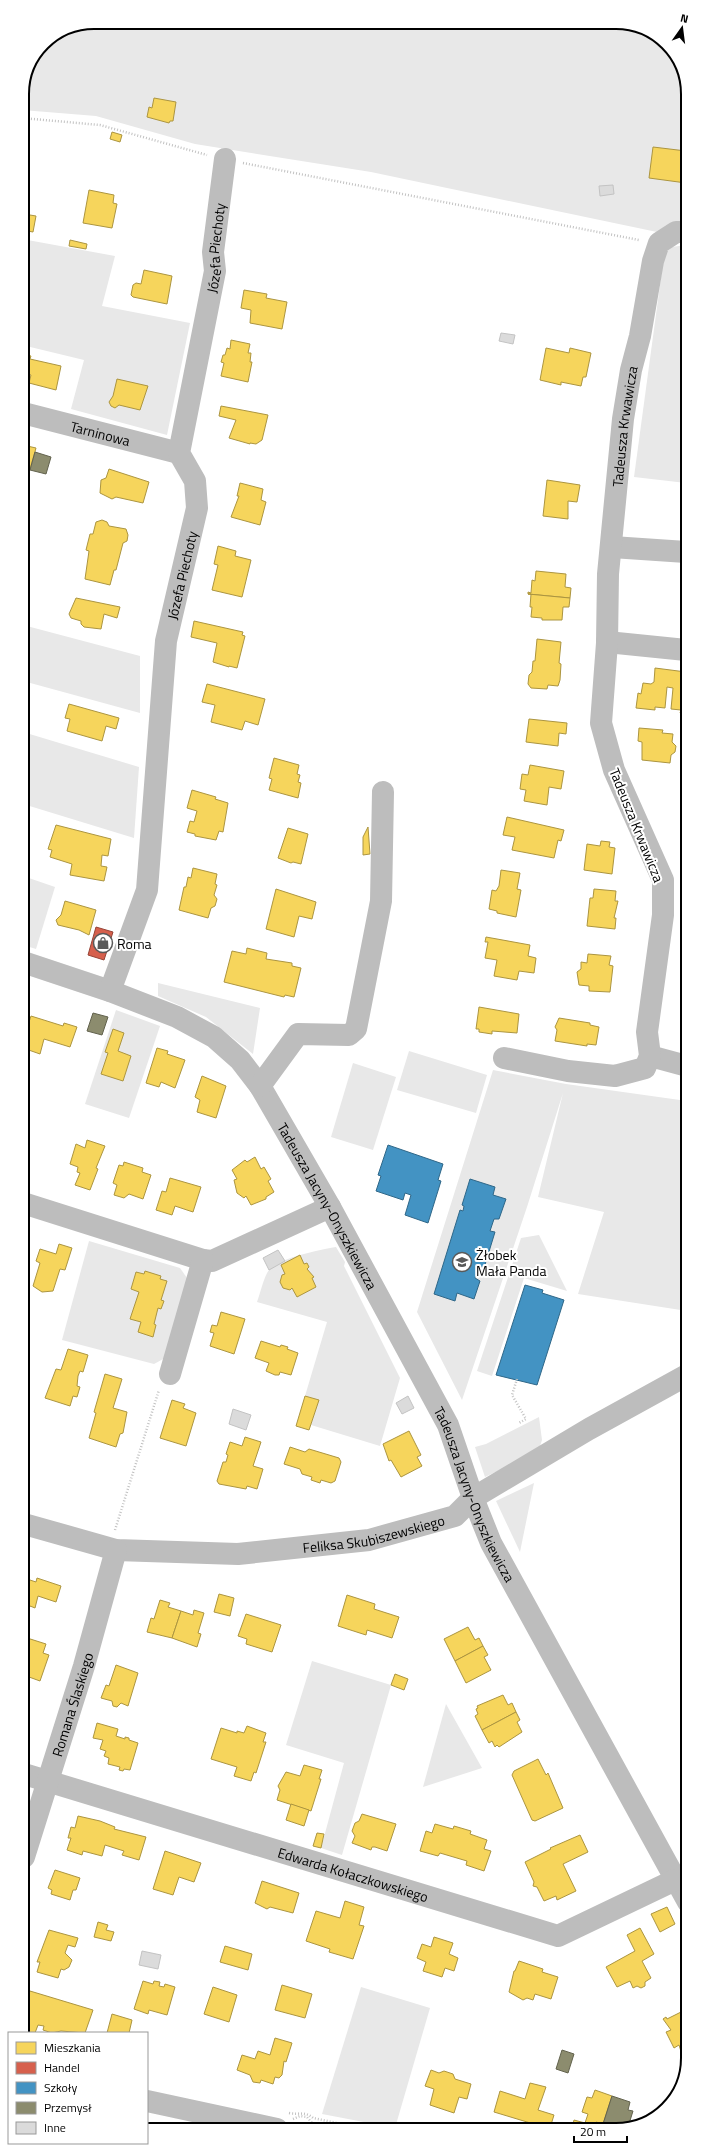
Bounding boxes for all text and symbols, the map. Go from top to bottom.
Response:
north arrow [662,8,702,48]
text: N [679,10,690,27]
street label: Józefa Piechoty [200,201,230,295]
street label: Tadeusza Krwawicza [606,363,642,488]
street label: Tarninowa [68,415,133,451]
street label: Józefa Piechoty [161,528,202,622]
street label: Tadeusza Krwawicza [604,765,670,885]
shop icon: Roma [92,932,114,954]
place label: Roma [117,933,152,954]
street label: Tadeusza Jacyny-Onyszkiewicza [273,1119,383,1293]
place label: Żłobek Mała Panda [476,1244,546,1281]
school or university icon: Żłobek Mała Panda [451,1251,473,1273]
street label: Tadeusza Jacyny-Onyszkiewicza [429,1402,521,1586]
street label: Feliksa Skubiszewskiego [302,1509,447,1558]
street label: Romana Ślaskiego [46,1650,98,1759]
street label: Edwarda Kołaczkowskiego [275,1841,431,1907]
legend [8,2032,148,2144]
text: Mieszkania [44,2038,101,2057]
text: Handel [44,2058,80,2077]
text: Szkoły [44,2078,78,2097]
text: Przemysł [44,2098,92,2117]
text: Inne [44,2118,66,2137]
scale bar [574,2118,627,2144]
text: 20 m [580,2122,606,2141]

